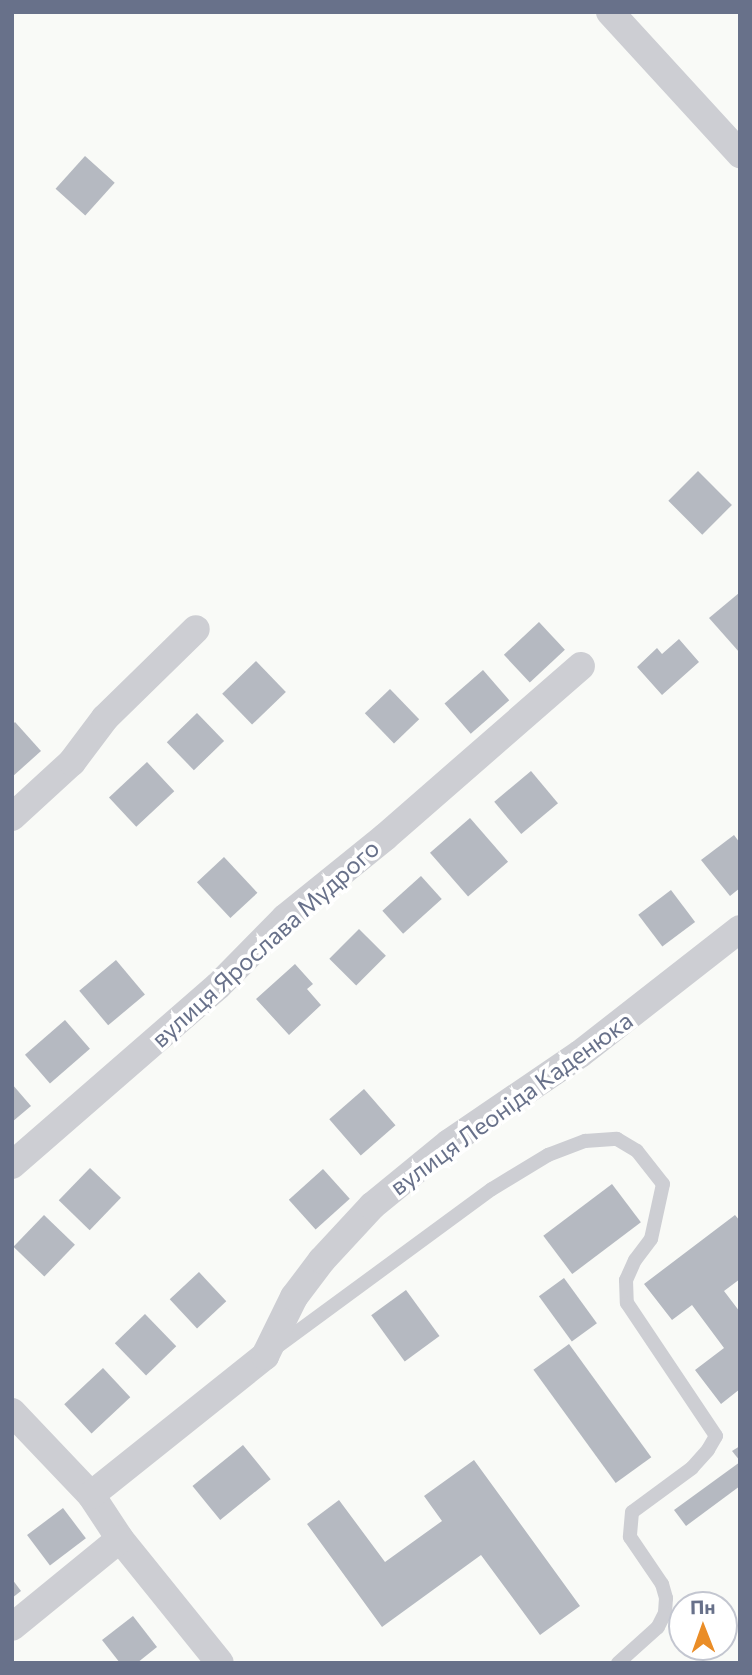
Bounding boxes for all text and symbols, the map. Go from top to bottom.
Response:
street label: вулиця Ярослава Мудрого [145,833,385,1053]
street label: вулиця Леоніда Каденюка [384,1005,638,1201]
north arrow [668,1591,738,1661]
text: Пн [690,1595,715,1618]

